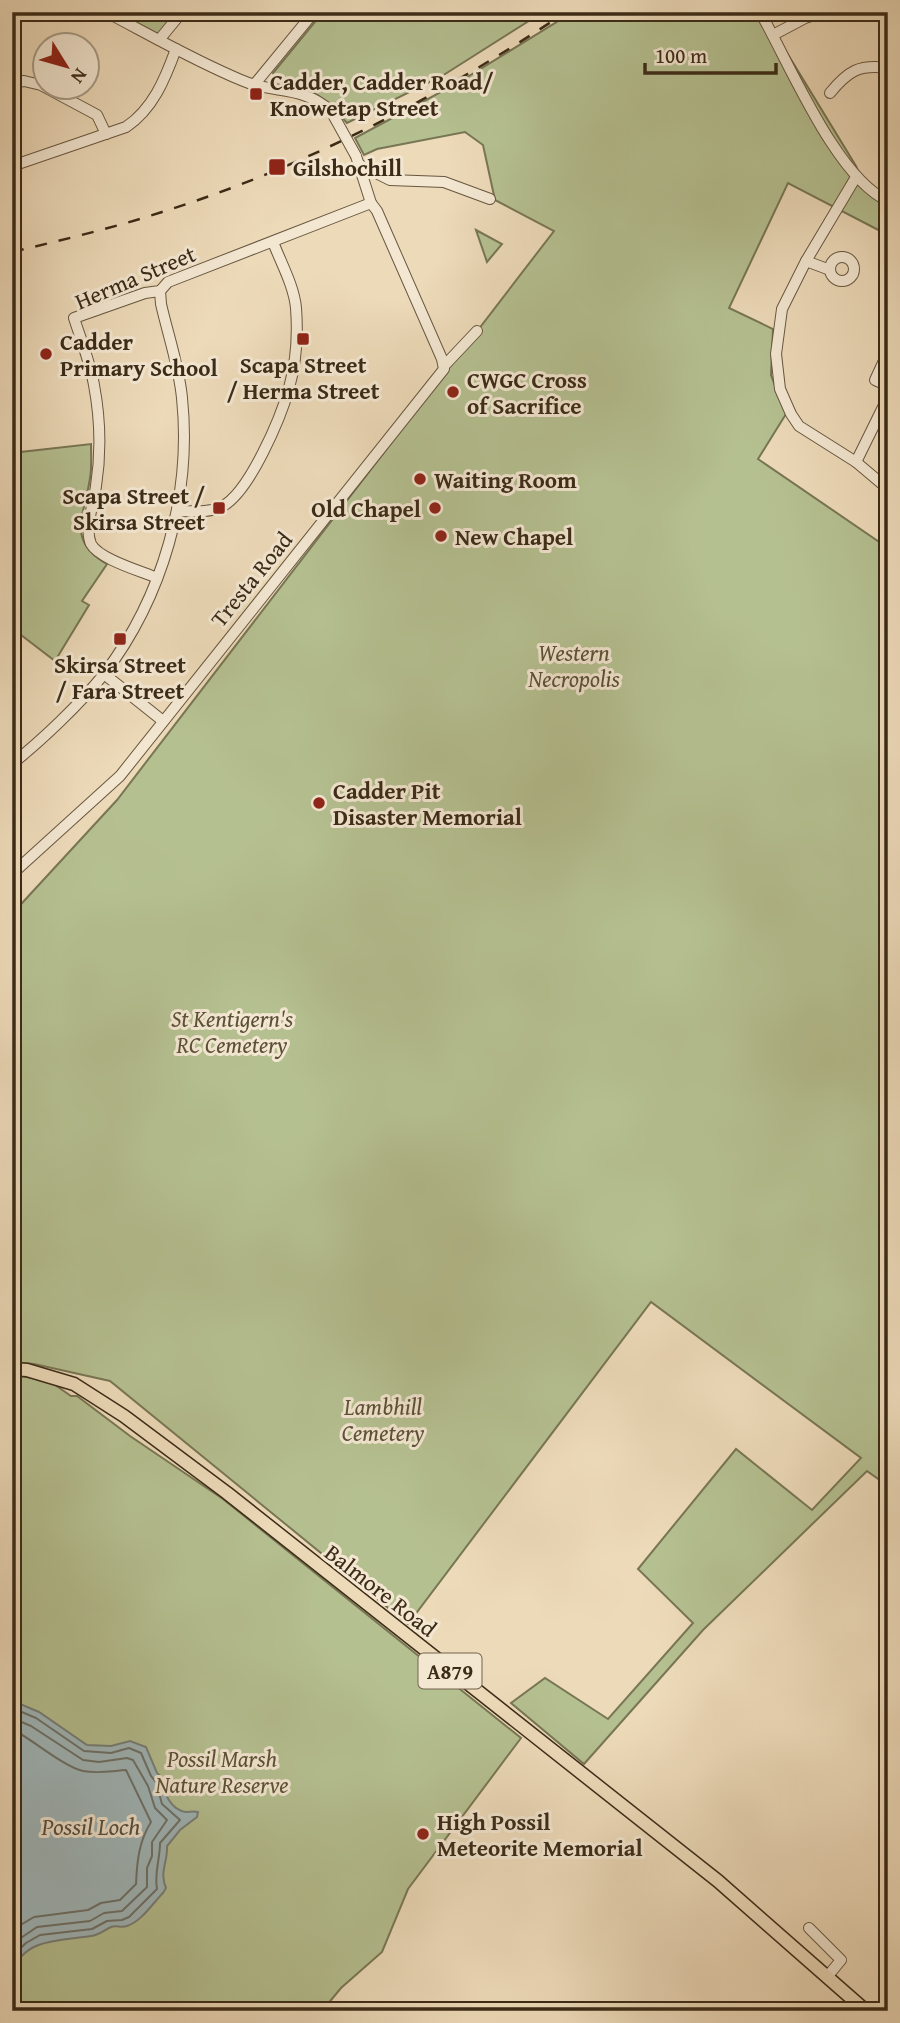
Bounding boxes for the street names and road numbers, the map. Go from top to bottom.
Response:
street label: Herma Street [69,237,201,317]
street label: Tresta Road [202,524,300,634]
street label: Balmore Road [318,1536,445,1645]
road number: A879 [419,1654,482,1688]

